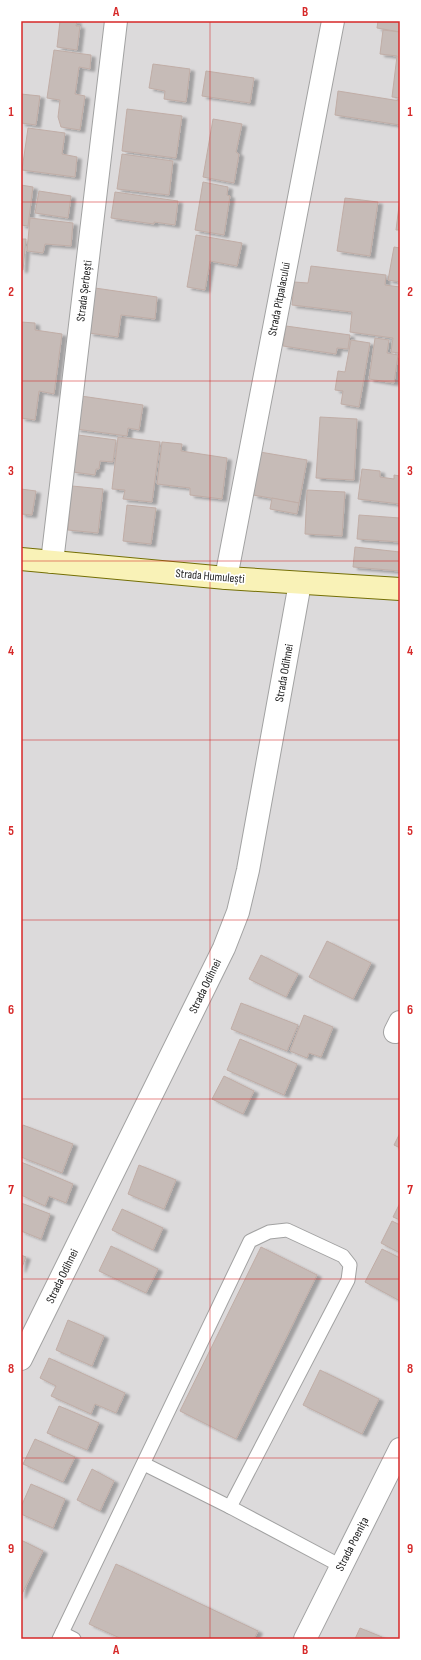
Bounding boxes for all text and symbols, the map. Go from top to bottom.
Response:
text: A [112,4,120,20]
text: B [302,4,308,20]
text: 1 [8,104,14,120]
text: 1 [407,104,413,120]
street label: Strada Șerbești [73,260,96,323]
street label: Strada Pitpalacului [265,261,294,337]
text: 2 [8,284,14,300]
text: 2 [407,284,413,300]
text: 3 [8,463,14,479]
text: 3 [407,463,413,479]
street label: Strada Humulești [175,566,245,587]
text: 4 [8,643,14,659]
street label: Strada Odihnei [272,643,297,703]
text: 4 [407,643,413,659]
text: 5 [8,823,14,839]
text: 5 [407,823,413,839]
street label: Strada Odihnei [186,957,225,1016]
text: 6 [8,1002,14,1018]
text: 6 [407,1002,413,1018]
text: 7 [8,1182,14,1198]
text: 7 [407,1182,413,1198]
street label: Strada Odihnei [43,1247,82,1306]
text: 8 [8,1361,14,1377]
text: 8 [407,1361,413,1377]
street label: Strada Poenița [332,1514,373,1574]
text: 9 [8,1541,14,1557]
text: 9 [407,1541,413,1557]
text: A [112,1642,120,1658]
text: B [302,1642,308,1658]

